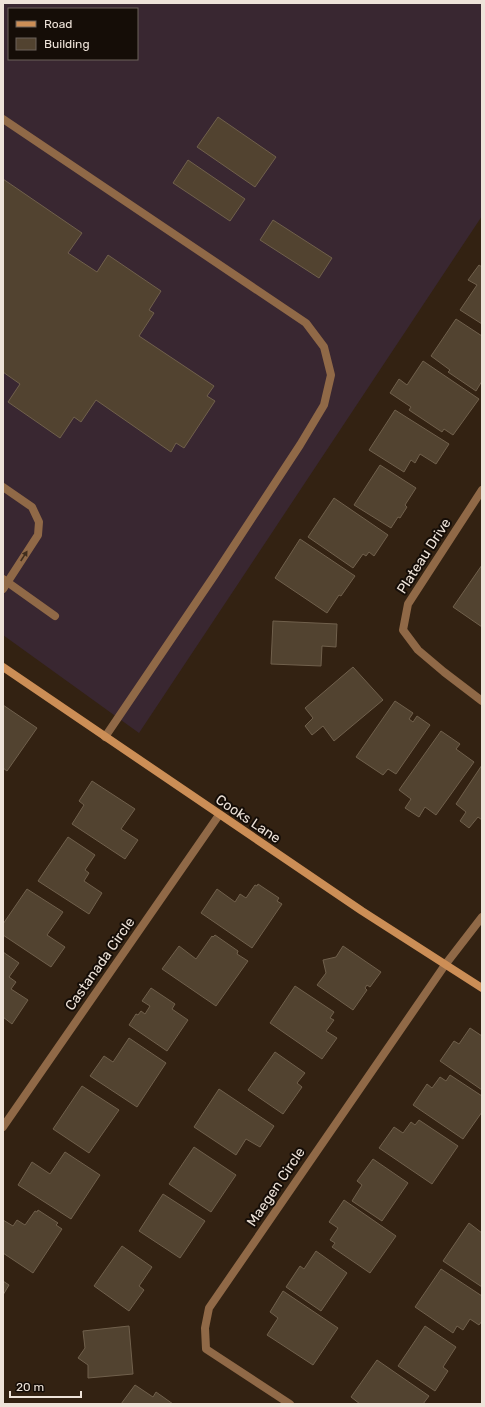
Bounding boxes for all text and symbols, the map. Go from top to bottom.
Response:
legend [8,8,138,60]
text: Road [44,17,72,31]
text: Building [44,37,90,51]
street label: Plateau Drive [393,515,455,597]
one-way arrow [20,551,28,561]
street label: Cooks Lane [212,791,284,847]
street label: Castanada Circle [62,914,139,1014]
street label: Maegen Circle [243,1144,309,1230]
scale bar [10,1373,81,1399]
text: 20 m [16,1380,44,1394]

